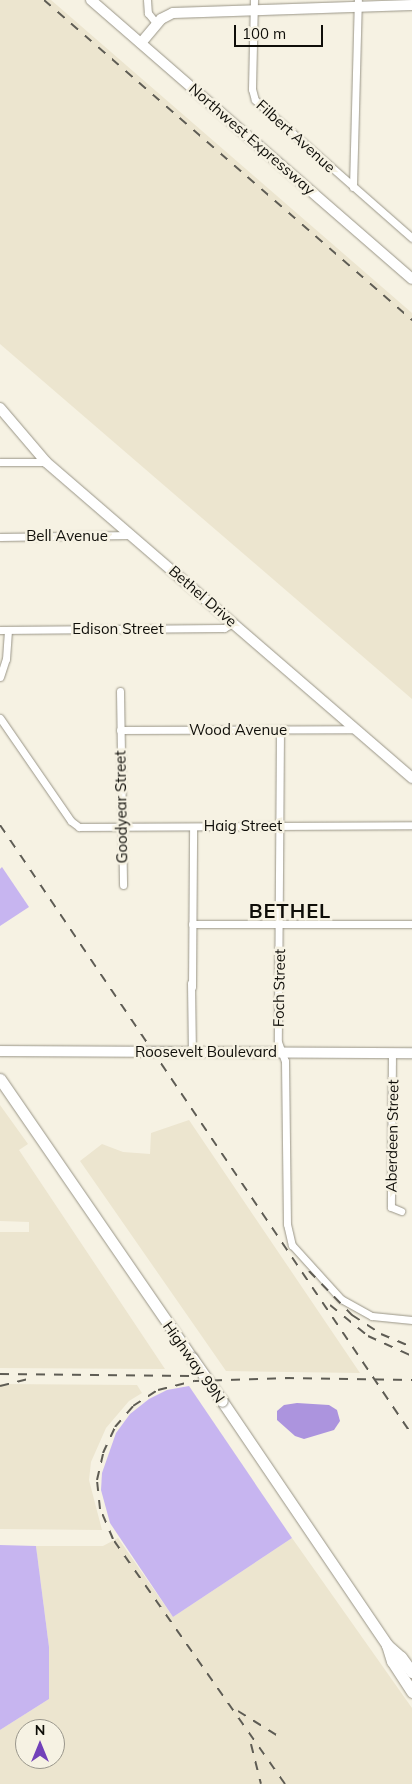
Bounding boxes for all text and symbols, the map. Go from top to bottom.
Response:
scale bar [237,15,326,47]
text: 100 m [242,24,286,43]
street label: Northwest Expressway [185,79,319,199]
street label: Filbert Avenue [253,96,339,176]
street label: Bell Avenue [26,527,108,545]
street label: Bethel Drive [165,562,241,630]
street label: Edison Street [72,620,164,638]
street label: Wood Avenue [189,721,287,739]
street label: Goodyear Street [111,750,131,864]
street label: Haig Street [204,817,282,835]
district label: BETHEL [248,898,332,922]
street label: Foch Street [269,949,289,1027]
street label: Roosevelt Boulevard [135,1043,277,1061]
street label: Aberdeen Street [382,1079,402,1193]
street label: Highway 99N [159,1318,229,1406]
north arrow [15,1719,65,1769]
text: N [35,1721,45,1739]

